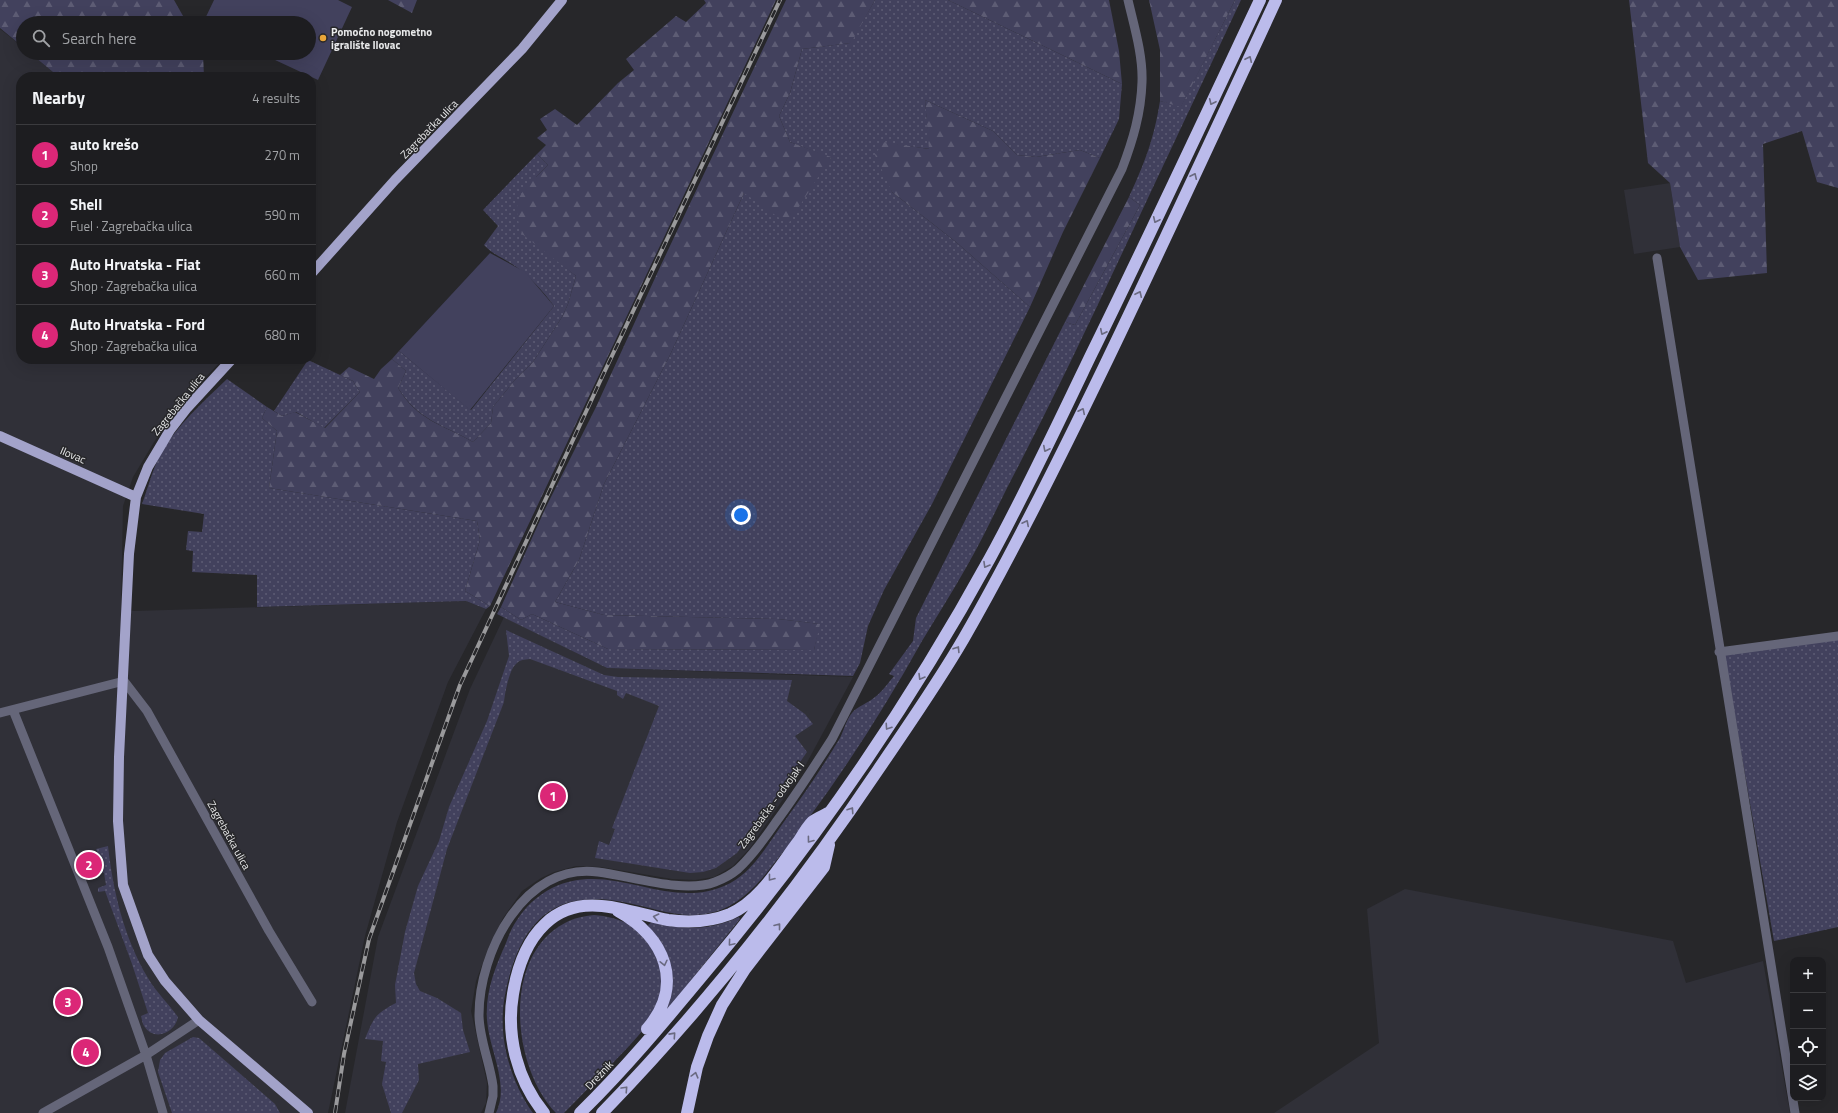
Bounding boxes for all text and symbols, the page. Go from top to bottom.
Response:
search box [16,16,316,60]
place label: Pomoćno nogometno igralište Ilovac [331,24,432,53]
icon: search [30,27,52,49]
text: Search here [62,27,136,50]
marker: Pomoćno nogometno igralište Ilovac [318,33,328,43]
one-way arrow [1244,55,1252,63]
text: Nearby [32,85,85,111]
text: 4 results [252,88,300,108]
street label: Zagrebačka ulica [397,96,462,162]
one-way arrow [1209,98,1217,105]
text: auto krešo [70,133,139,156]
text: 1 [41,145,49,165]
text: 270 m [264,145,300,165]
text: Shop [70,156,98,176]
one-way arrow [1189,173,1197,181]
text: Shell [70,193,102,216]
text: 2 [41,205,49,225]
text: 590 m [264,205,300,225]
one-way arrow [1153,215,1161,223]
text: Fuel · Zagrebačka ulica [70,216,192,236]
text: Auto Hrvatska - Fiat [70,253,200,276]
text: 3 [41,265,49,285]
text: 660 m [264,265,300,285]
text: Shop · Zagrebačka ulica [70,276,197,296]
one-way arrow [1134,291,1142,298]
text: Auto Hrvatska - Ford [70,313,205,336]
text: 4 [41,325,49,345]
text: 680 m [264,325,300,345]
one-way arrow [1100,328,1108,335]
text: Shop · Zagrebačka ulica [70,336,197,356]
street label: Zagrebačka ulica [148,369,209,439]
one-way arrow [1077,408,1085,416]
street label: Ilovac [58,442,88,468]
one-way arrow [1043,445,1050,452]
your location [731,505,751,525]
one-way arrow [1021,520,1029,527]
one-way arrow [984,561,991,568]
one-way arrow [952,646,960,653]
one-way arrow [918,673,925,680]
one-way arrow [885,723,893,730]
street label: Zagrebačka - odvojak I [734,758,808,852]
pin: 1 [540,781,566,811]
street label: Zagrebačka ulica [203,798,255,873]
one-way arrow [846,807,854,814]
one-way arrow [808,836,815,843]
pin: 2 [76,850,102,880]
one-way arrow [768,874,775,881]
one-way arrow [653,913,659,921]
one-way arrow [773,923,780,930]
one-way arrow [728,938,735,945]
map controls [1790,957,1826,1101]
button: + [1790,957,1826,993]
one-way arrow [660,960,668,966]
pin: 3 [55,987,81,1017]
button: − [1790,993,1826,1029]
button: locate [1790,1029,1826,1065]
one-way arrow [669,1032,676,1039]
pin: 4 [73,1037,99,1067]
street label: Drežnik [581,1056,617,1093]
button: layers [1790,1065,1826,1101]
one-way arrow [690,1072,699,1079]
one-way arrow [620,1086,628,1094]

